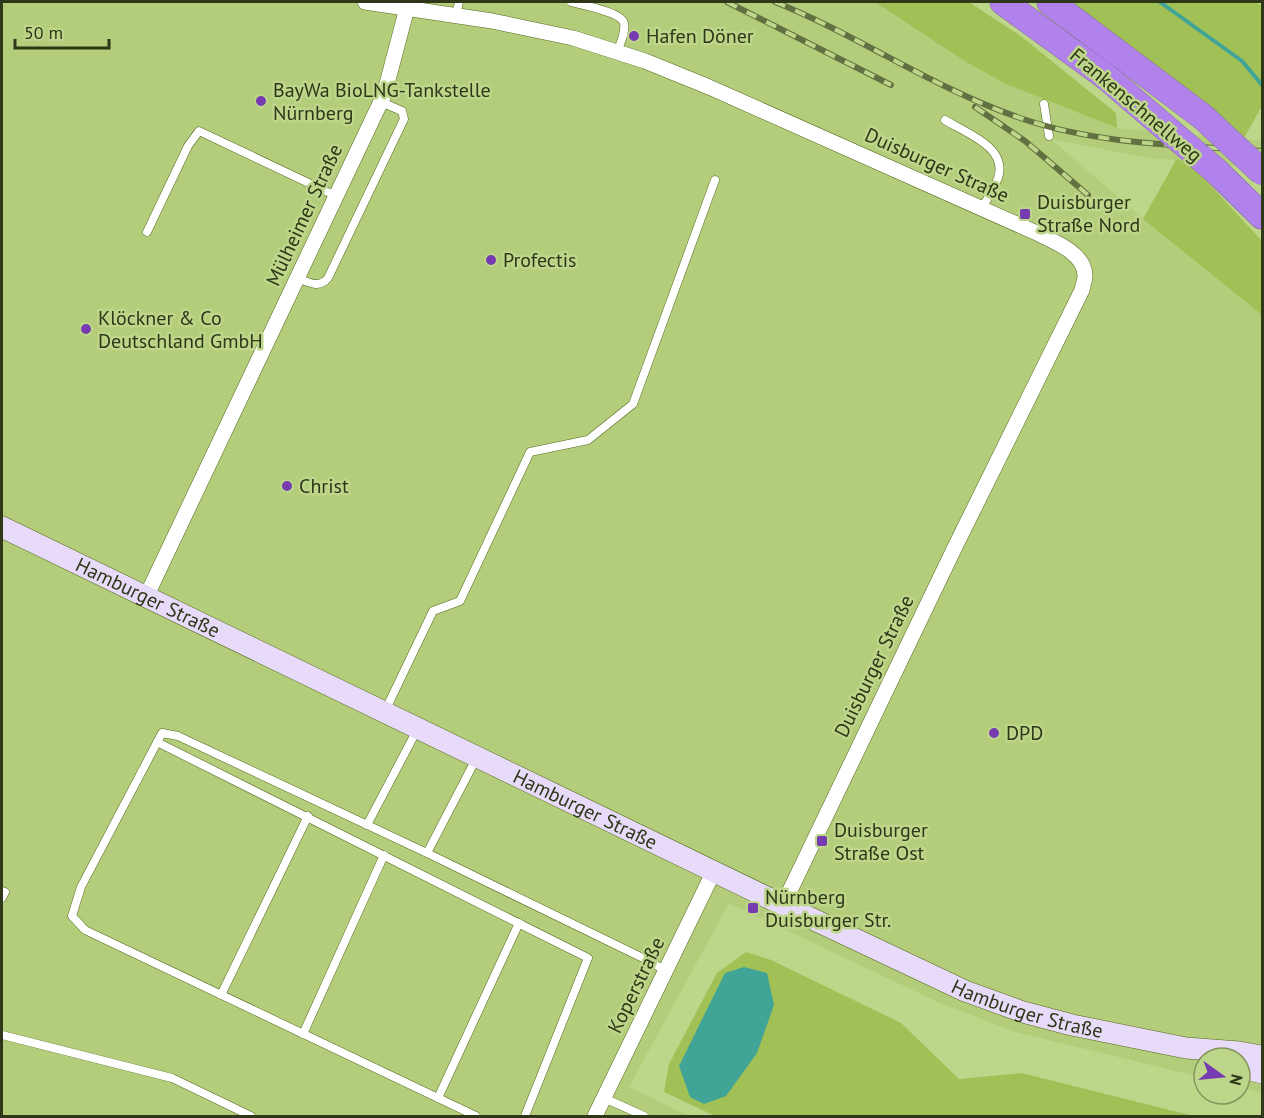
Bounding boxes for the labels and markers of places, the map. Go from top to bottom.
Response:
place label: Hafen Döner [646,23,754,49]
marker: Hafen Döner [627,29,641,43]
place label: BayWa BioLNG-Tankstelle Nürnberg [273,77,491,126]
marker: BayWa BioLNG-Tankstelle Nürnberg [254,94,268,108]
place label: Duisburger Straße Nord [1037,189,1140,238]
marker: Duisburger Straße Nord [1018,207,1032,221]
place label: Profectis [503,247,576,273]
marker: Profectis [484,253,498,267]
place label: Klöckner & Co Deutschland GmbH [98,305,263,354]
marker: Klöckner & Co Deutschland GmbH [79,322,93,336]
place label: Christ [299,473,349,499]
marker: Christ [280,479,294,493]
place label: DPD [1006,720,1043,746]
marker: DPD [987,726,1001,740]
place label: Duisburger Straße Ost [834,817,928,866]
marker: Duisburger Straße Ost [815,834,829,848]
place label: Nürnberg Duisburger Str. [765,884,891,933]
marker: Nürnberg Duisburger Str. [746,901,760,915]

